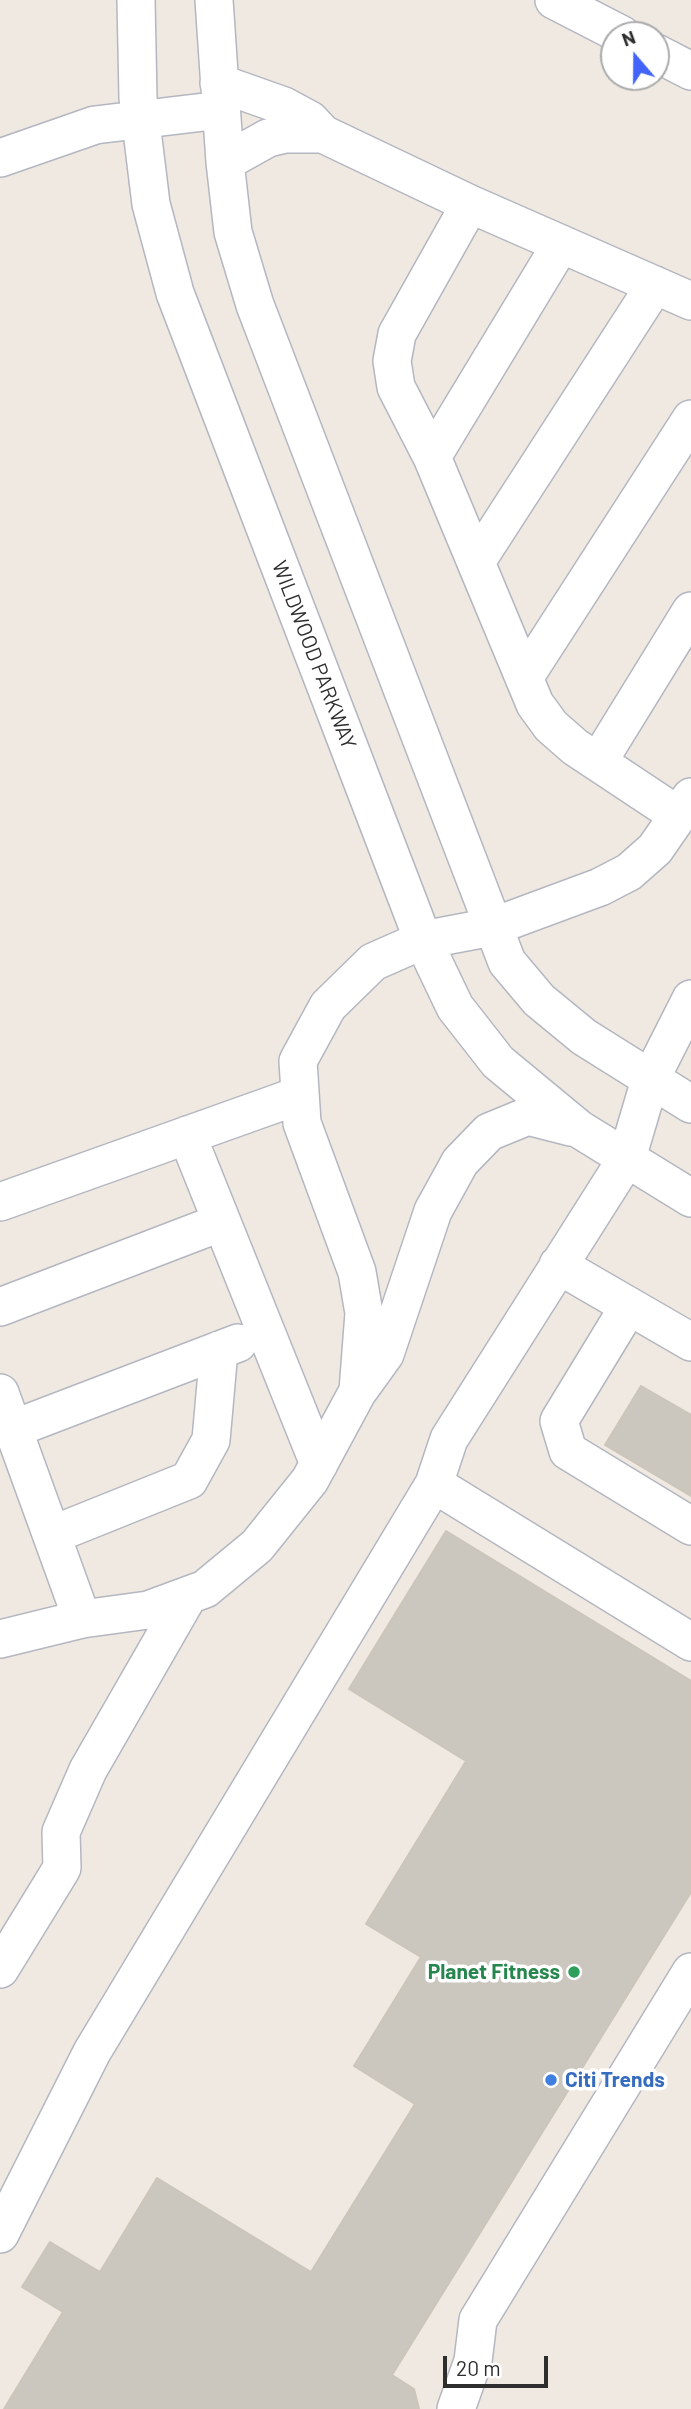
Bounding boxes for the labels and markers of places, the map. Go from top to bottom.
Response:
place label: Planet Fitness [428,1959,560,1985]
marker: Planet Fitness [566,1964,582,1980]
place label: Citi Trends [565,2067,665,2093]
marker: Citi Trends [543,2072,559,2088]

